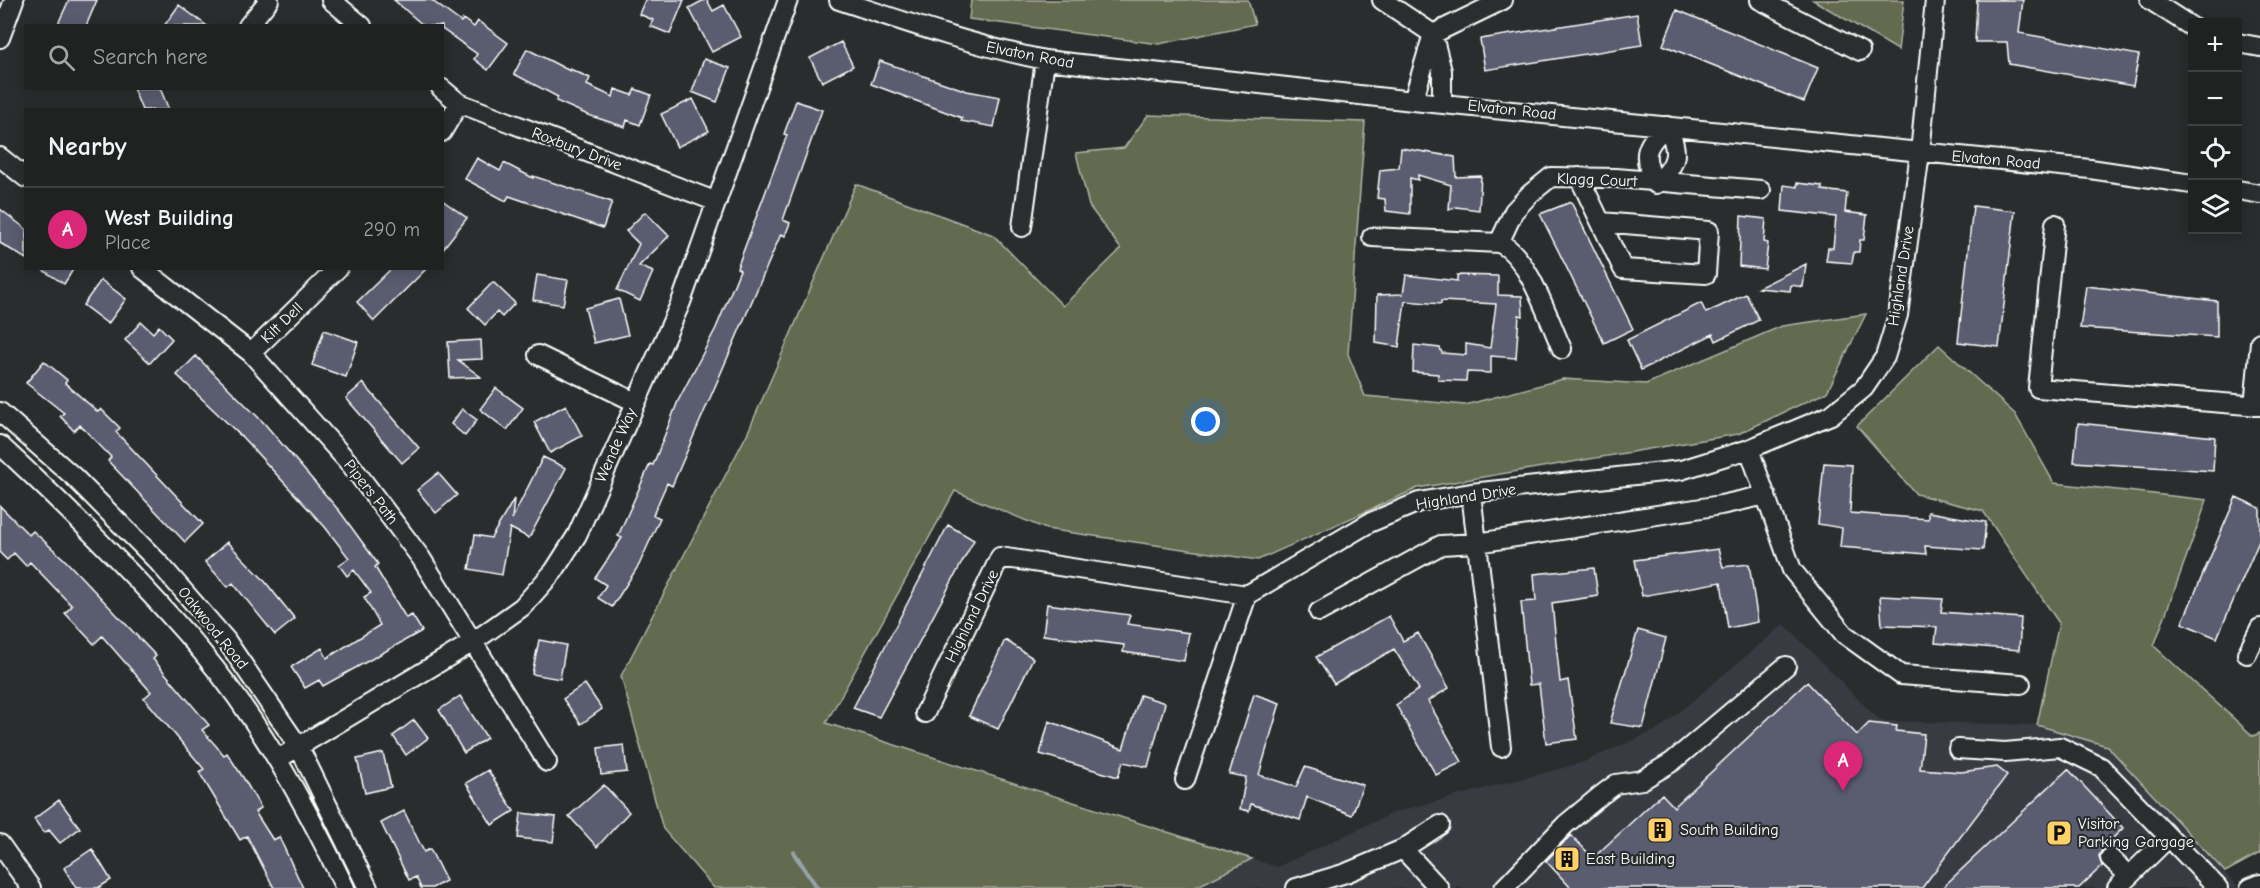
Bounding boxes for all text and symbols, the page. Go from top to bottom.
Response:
map controls [2188,18,2242,234]
button: + [2188,18,2242,72]
search box [24,24,444,90]
street label: Elvaton Road [985,38,1075,72]
icon: search [45,41,78,74]
text: Search here [93,44,208,70]
button: − [2188,72,2242,126]
street label: Elvaton Road [1467,96,1557,124]
street label: Roxbury Drive [529,124,625,174]
button: locate [2188,126,2242,180]
text: Nearby [48,132,127,162]
street label: Elvaton Road [1951,147,2041,173]
street label: Klagg Court [1556,170,1638,190]
button: layers [2188,180,2242,234]
text: West Building [105,205,234,231]
text: A [62,218,73,241]
text: 290 m [364,218,420,241]
street label: Highland Drive [1884,225,1918,327]
text: Place [105,231,151,254]
street label: Kilt Dell [257,299,307,347]
street label: Wende Way [592,404,641,485]
your location [1191,407,1220,436]
street label: Pipers Path [340,456,402,528]
street label: Highland Drive [1415,480,1517,514]
street label: Highland Drive [942,567,1002,665]
street label: Oakwood Road [174,583,252,673]
pin: A [1824,742,1862,791]
building icon: South Building [1645,815,1675,845]
place label: Visitor Parking Gargage [2078,815,2194,851]
parking icon: Visitor Parking Gargage [2044,818,2074,848]
place label: South Building [1680,821,1779,839]
building icon: East Building [1552,844,1582,874]
place label: East Building [1586,850,1675,868]

